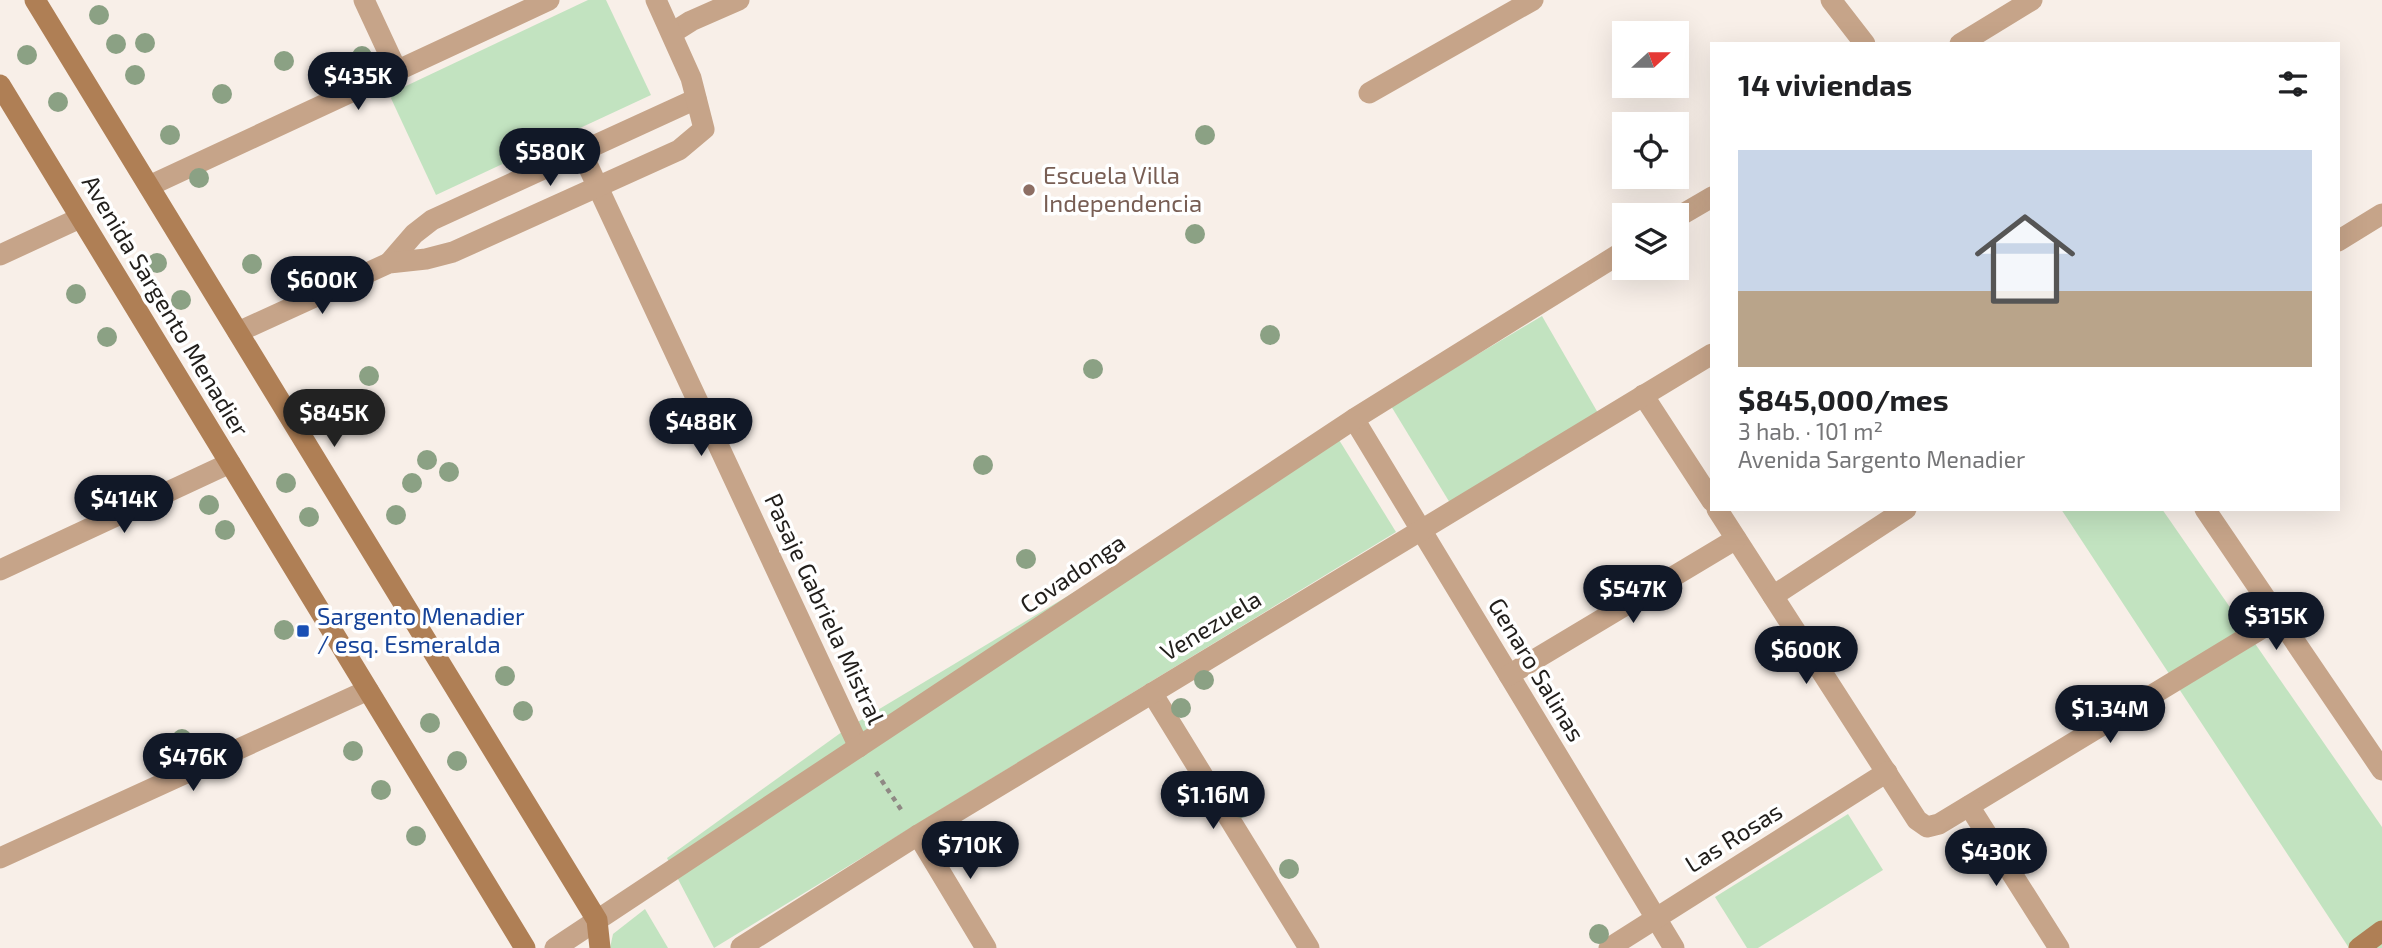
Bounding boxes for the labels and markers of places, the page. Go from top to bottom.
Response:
pin: $435K [309,52,407,112]
pin: $580K [501,128,599,188]
place label: Escuela Villa Independencia [1043,160,1202,217]
marker: Escuela Villa Independencia [1021,182,1037,198]
pin: $600K [273,256,371,316]
pin: $845K [285,390,383,449]
pin: $488K [652,398,750,458]
pin: $414K [75,476,173,535]
pin: $547K [1584,566,1682,625]
pin: $315K [2227,592,2325,652]
place label: Sargento Menadier / esq. Esmeralda [317,601,525,658]
marker: Sargento Menadier / esq. Esmeralda [295,623,311,639]
pin: $600K [1757,626,1855,686]
pin: $1.34M [2053,686,2167,745]
pin: $476K [144,734,242,793]
pin: $1.16M [1156,772,1270,831]
pin: $710K [921,822,1019,881]
pin: $430K [1947,828,2045,888]

